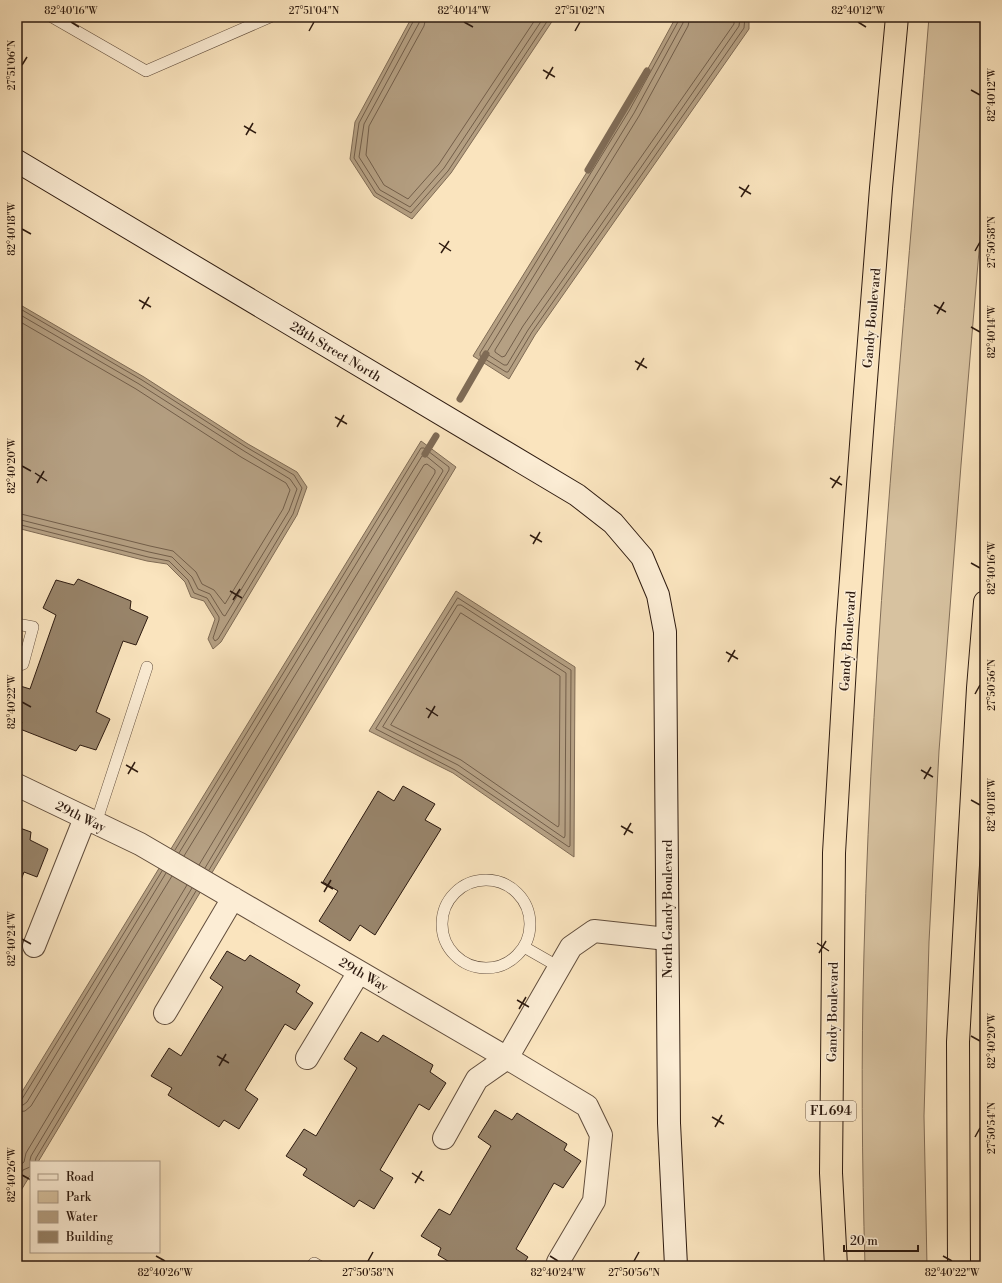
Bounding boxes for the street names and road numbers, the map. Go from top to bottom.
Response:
street label: Gandy Boulevard [860,267,884,369]
street label: 28th Street North [287,318,384,386]
street label: Gandy Boulevard [837,590,860,692]
street label: 29th Way [53,798,109,836]
street label: North Gandy Boulevard [660,839,676,978]
street label: 29th Way [336,954,392,996]
street label: Gandy Boulevard [824,961,842,1062]
road number: FL 694 [806,1101,856,1121]

